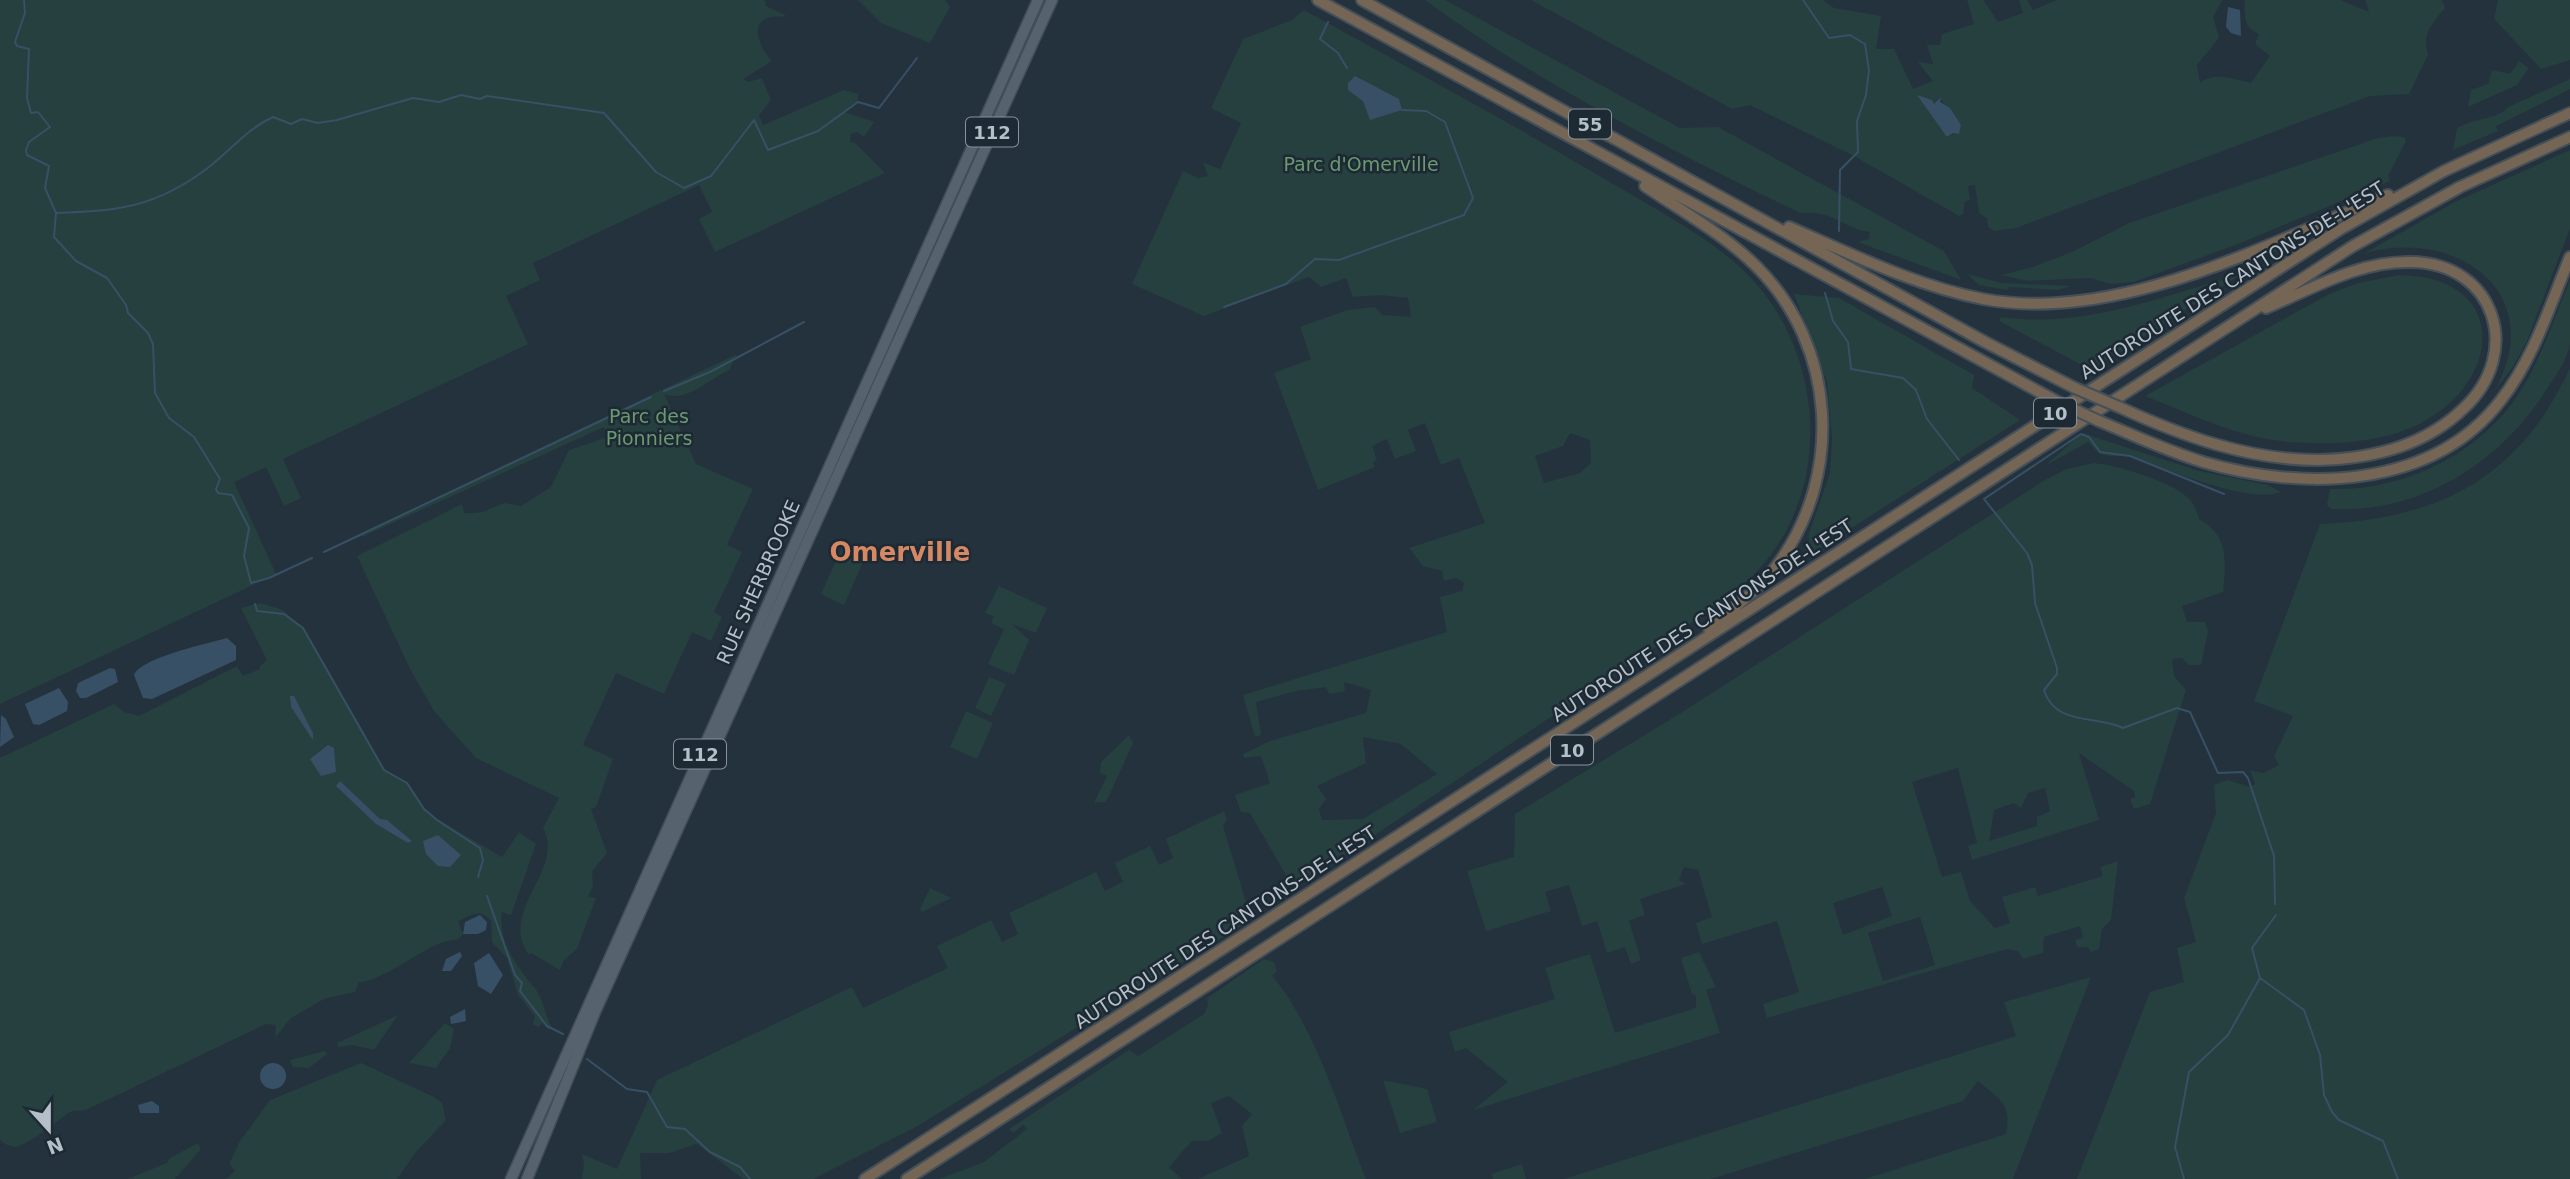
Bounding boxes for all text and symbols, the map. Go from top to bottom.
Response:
road number: 55 [1569,110,1611,139]
road number: 112 [966,118,1018,146]
park label: Parc d'Omerville [1283,153,1439,175]
street label: AUTOROUTE DES CANTONS-DE-L'EST [2076,176,2389,383]
road number: 10 [2034,398,2076,428]
park label: Parc des Pionniers [606,405,692,449]
street label: RUE SHERBROOKE [712,497,804,667]
street label: AUTOROUTE DES CANTONS-DE-L'EST [1547,514,1857,726]
district label: Omerville [830,537,970,567]
road number: 10 [1551,736,1593,764]
road number: 112 [674,740,726,768]
street label: AUTOROUTE DES CANTONS-DE-L'EST [1070,821,1380,1033]
north arrow [14,1095,84,1165]
text: N [44,1133,66,1159]

